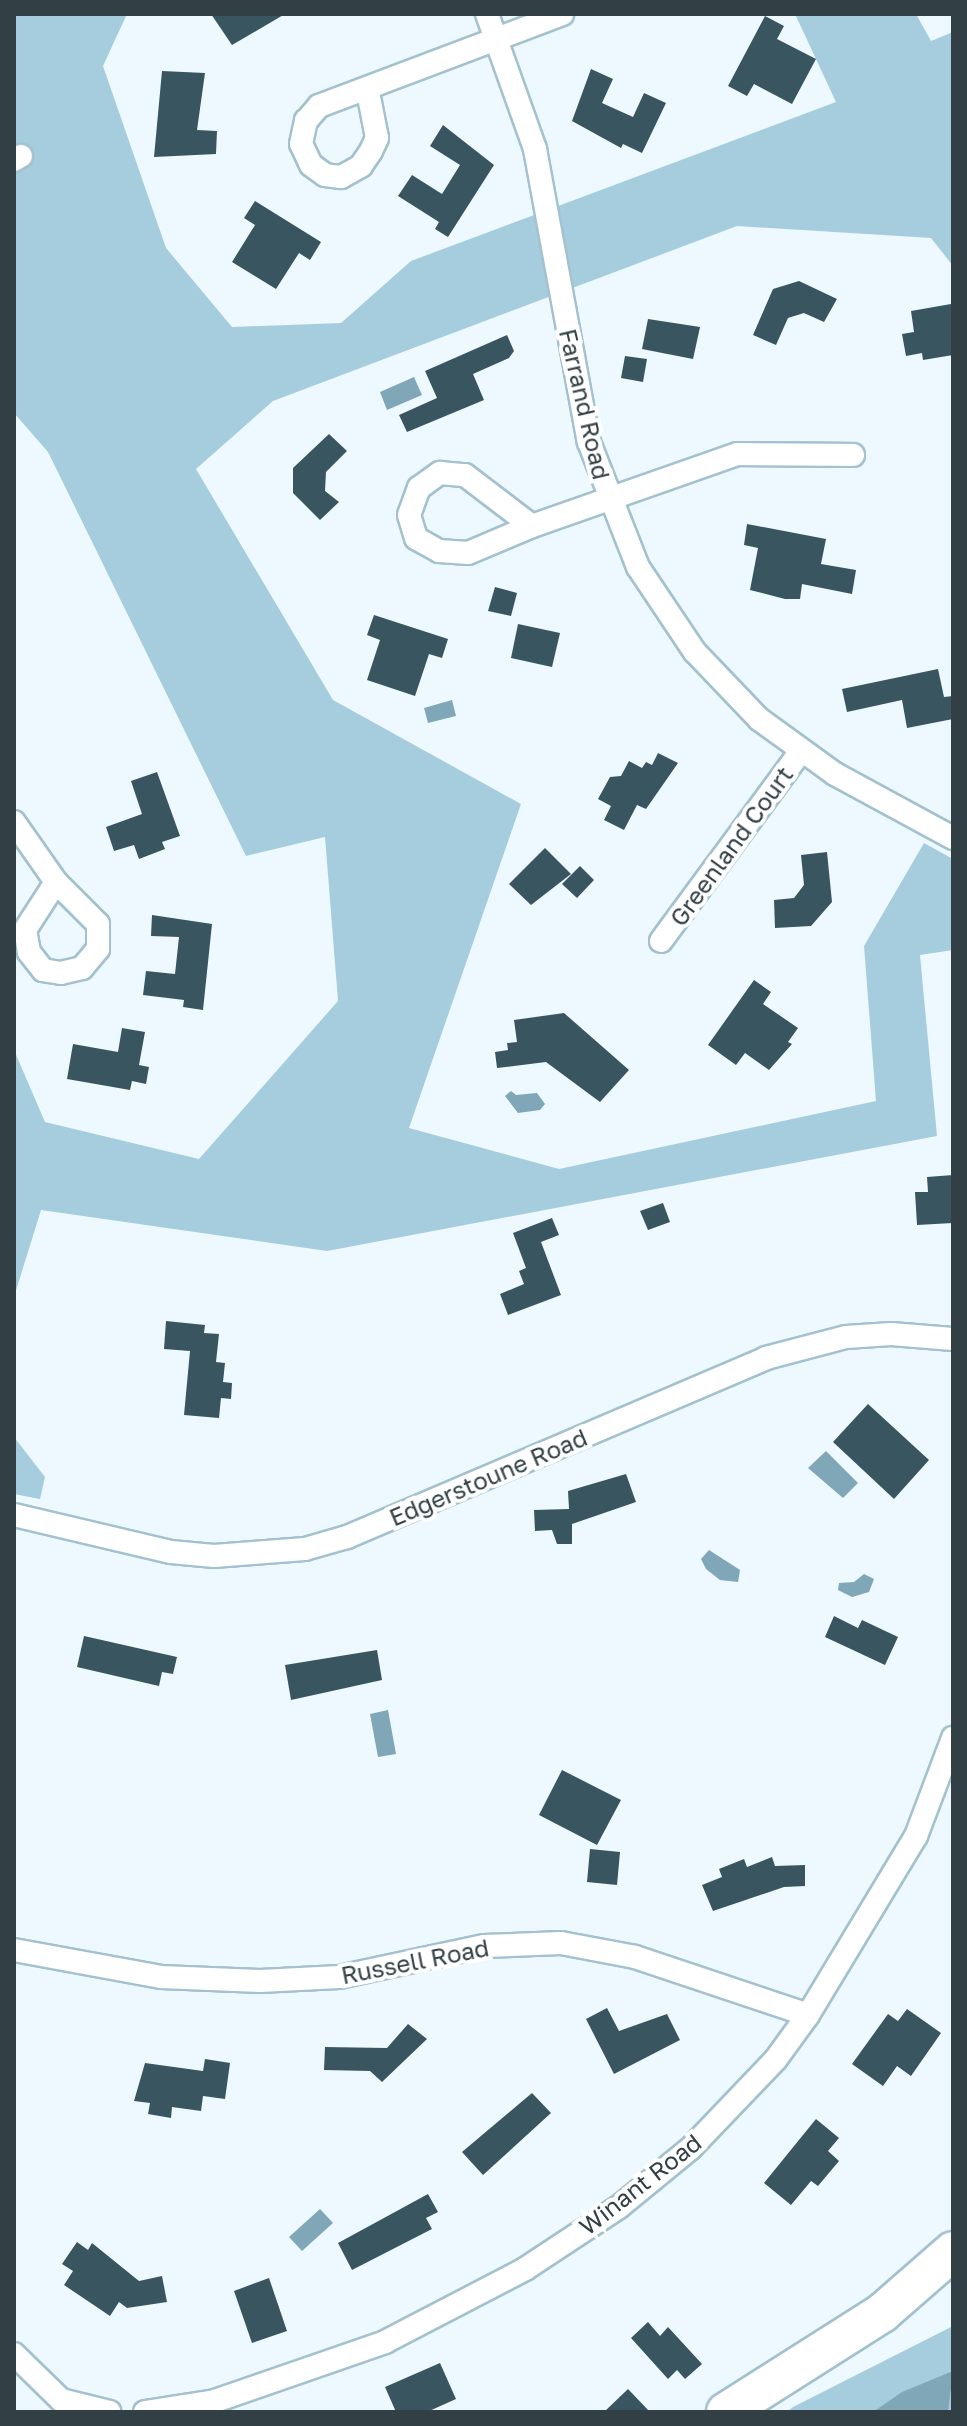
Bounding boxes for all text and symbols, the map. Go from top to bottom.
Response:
street label: Farrand Road [554,326,616,482]
street label: Greenland Court [663,761,799,931]
street label: Edgerstoune Road [385,1422,591,1532]
street label: Russell Road [339,1933,491,1989]
street label: Winant Road [573,2127,707,2241]

